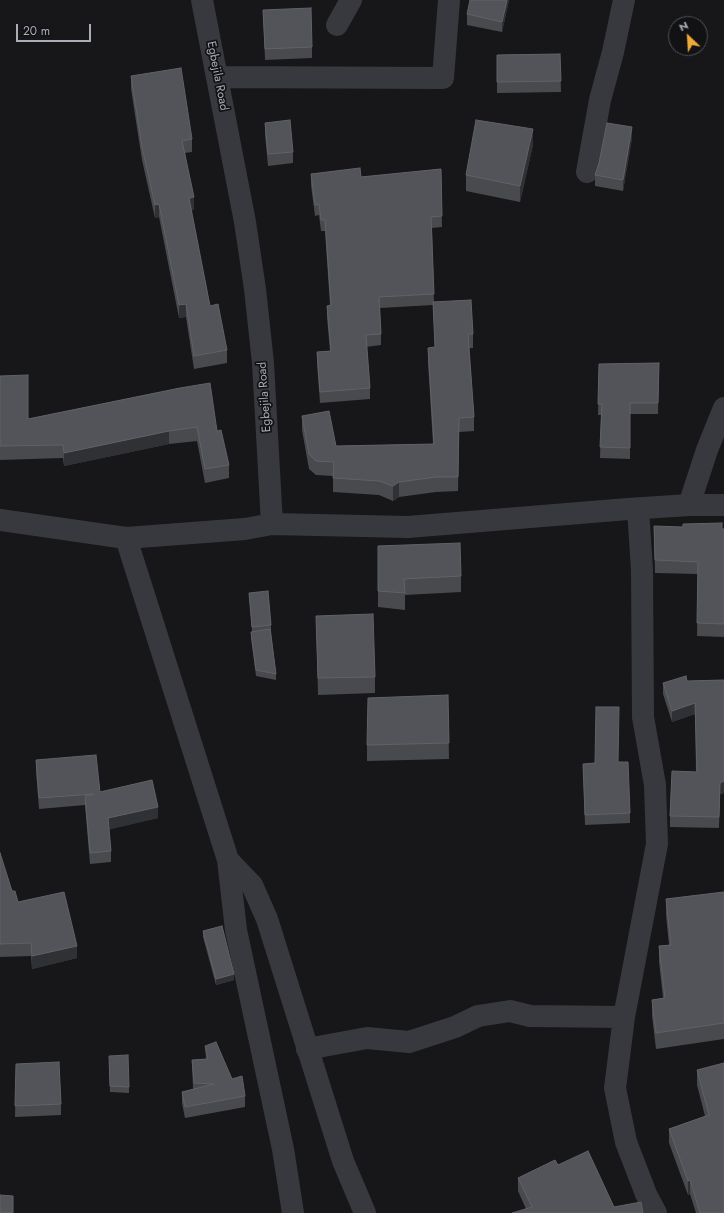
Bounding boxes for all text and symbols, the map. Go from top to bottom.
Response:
scale bar [18,16,93,42]
north arrow [668,16,708,56]
text: N [676,17,691,35]
text: 20 m [23,22,50,40]
street label: Egbejila Road [203,40,231,112]
street label: Egbejila Road [255,361,275,433]

